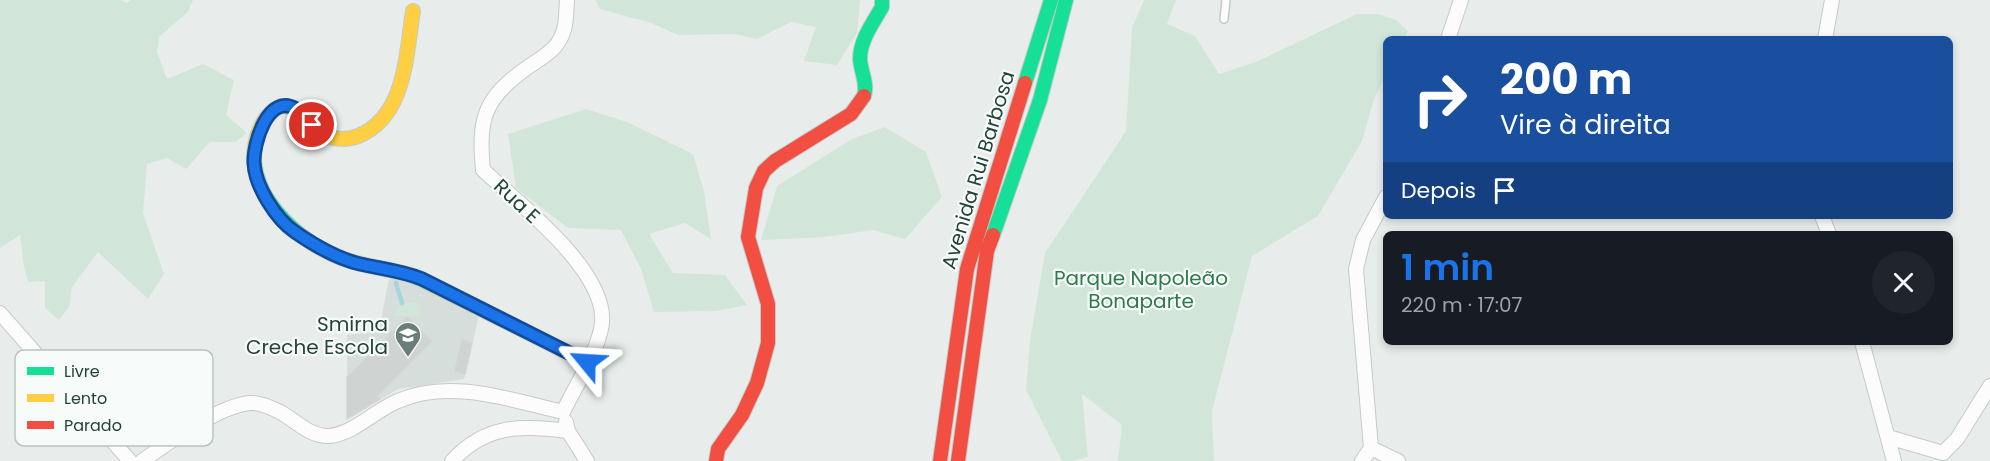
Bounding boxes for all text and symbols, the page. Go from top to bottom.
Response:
text: 200 m [1500,50,1632,109]
icon: right [1401,60,1479,138]
street label: Avenida Rui Barbosa [935,67,1021,273]
pin [286,99,337,150]
text: Vire à direita [1500,106,1671,143]
icon: arrive [295,108,328,141]
street label: Rua E [488,172,546,230]
icon: arrive [1488,174,1521,207]
text: Depois [1401,175,1476,206]
text: 1 min [1401,242,1494,293]
button: close [1872,251,1935,314]
park label: Parque Napoleão Bonaparte [1054,264,1228,315]
text: 220 m · 17:07 [1401,291,1522,319]
place label: Smirna Creche Escola [246,310,388,361]
school or university icon: Smirna Creche Escola [393,320,423,358]
position arrow [555,330,619,394]
legend [15,350,213,446]
text: Livre [64,360,100,383]
text: Lento [64,387,107,410]
text: Parado [64,414,122,437]

